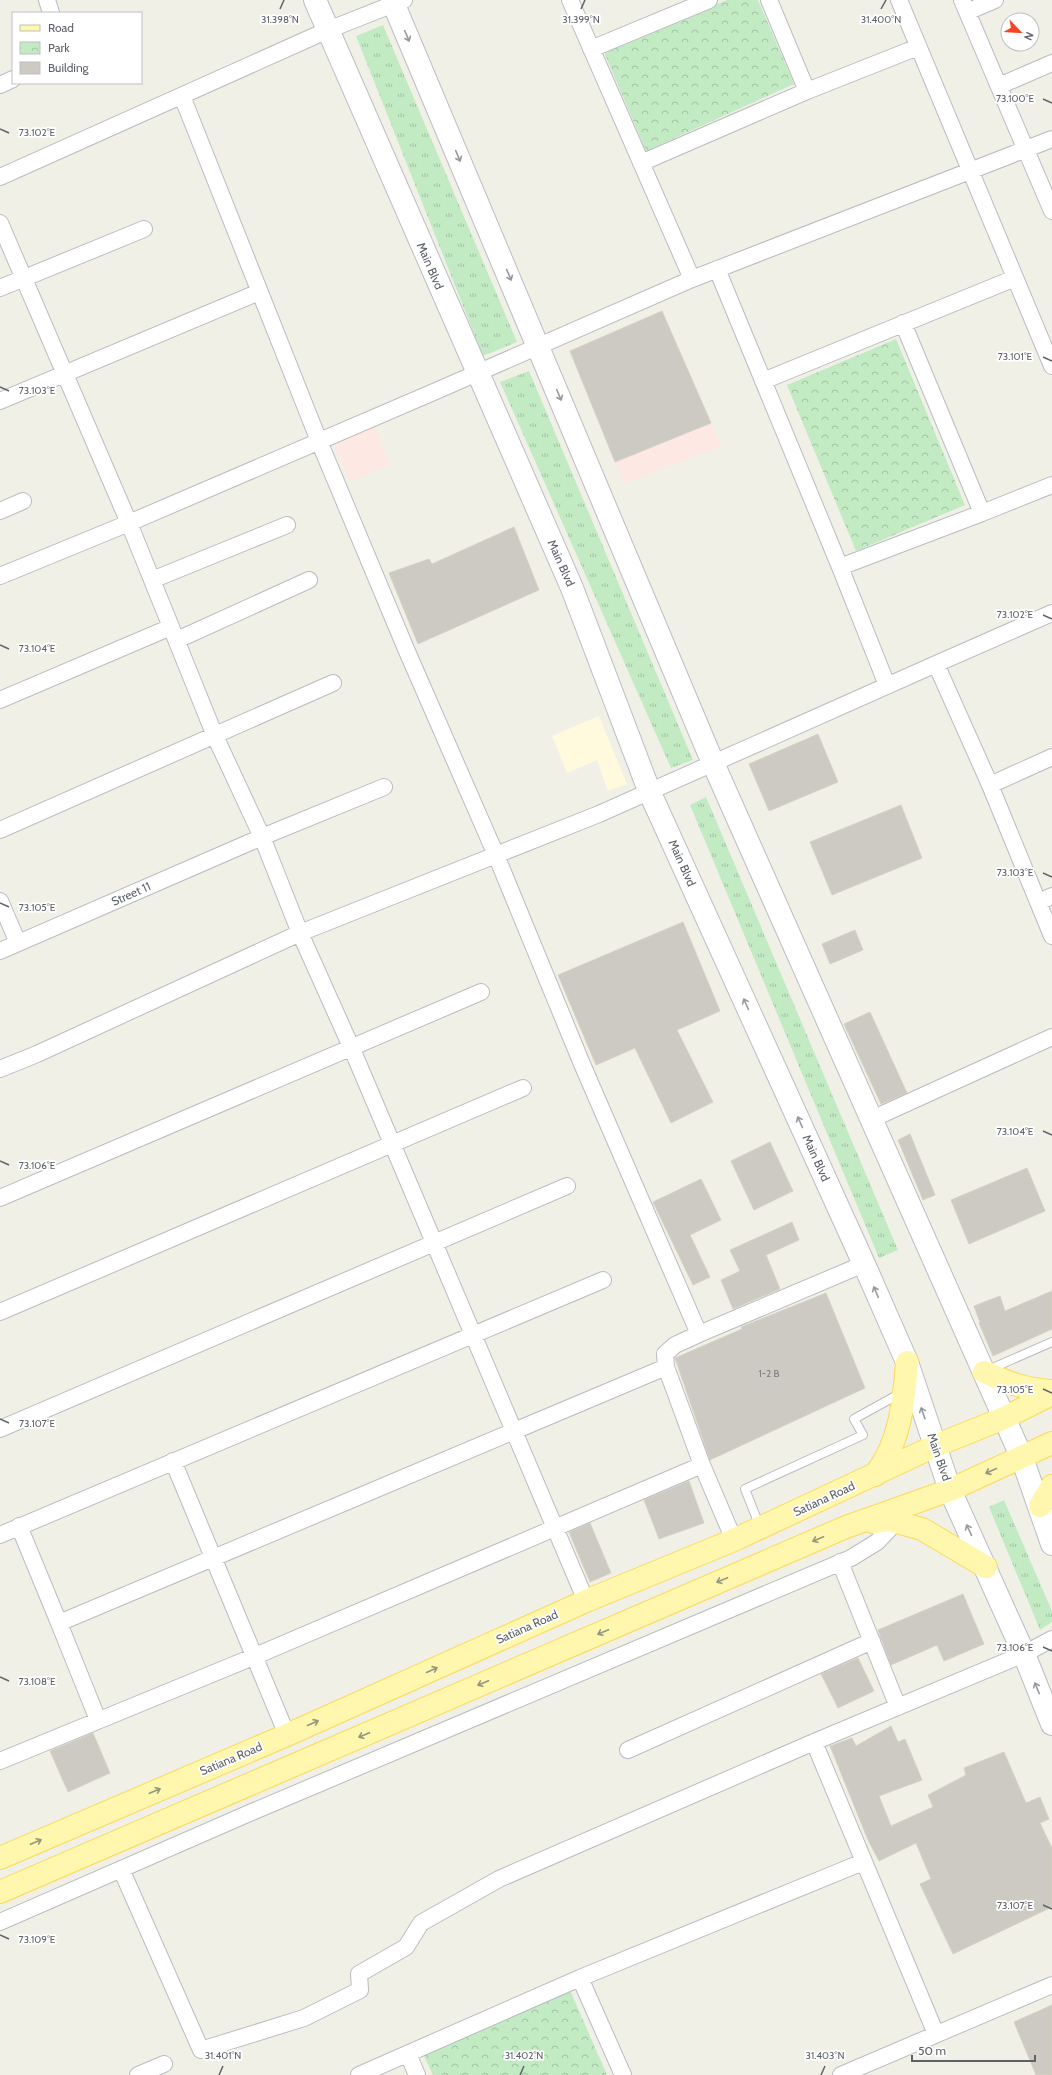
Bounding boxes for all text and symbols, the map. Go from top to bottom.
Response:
legend [12,12,142,84]
north arrow [1000,12,1040,52]
text: 31.398°N [261,13,299,26]
text: 31.399°N [562,13,600,26]
text: 31.400°N [861,13,901,26]
text: Road [48,20,74,35]
one-way arrow [404,29,412,41]
text: N [1021,30,1037,43]
text: Park [48,40,70,55]
text: Building [48,60,90,75]
text: 73.100°E [996,92,1034,105]
text: 73.102°E [19,126,56,139]
one-way arrow [455,149,462,161]
street label: Main Blvd [414,240,447,292]
one-way arrow [505,269,513,281]
text: 73.101°E [998,350,1033,363]
text: 73.103°E [19,384,56,397]
one-way arrow [556,389,563,401]
street label: Main Blvd [545,537,578,589]
text: 73.102°E [997,608,1034,621]
text: 73.104°E [19,642,56,655]
street label: Main Blvd [666,837,699,889]
text: 73.103°E [997,866,1034,879]
street label: Street 11 [109,878,153,909]
text: 73.105°E [19,901,56,914]
one-way arrow [742,998,749,1010]
one-way arrow [796,1117,803,1129]
text: 73.104°E [997,1125,1034,1138]
street label: Main Blvd [800,1132,833,1184]
text: 73.106°E [19,1159,56,1172]
one-way arrow [872,1286,880,1298]
house number: 1-2 B [759,1367,779,1380]
text: 73.105°E [997,1383,1034,1396]
one-way arrow [919,1407,926,1420]
text: 73.107°E [19,1417,55,1430]
street label: Main Blvd [924,1431,955,1483]
one-way arrow [986,1468,998,1476]
street label: Satiana Road [791,1478,857,1519]
one-way arrow [965,1525,972,1537]
one-way arrow [813,1536,825,1543]
one-way arrow [717,1577,729,1584]
street label: Satiana Road [494,1606,560,1647]
one-way arrow [597,1628,609,1636]
text: 73.106°E [997,1641,1034,1654]
one-way arrow [425,1666,437,1673]
text: 73.108°E [18,1675,56,1688]
one-way arrow [478,1680,490,1688]
one-way arrow [1033,1682,1041,1694]
one-way arrow [307,1719,319,1726]
one-way arrow [359,1732,371,1739]
street label: Satiana Road [197,1739,264,1778]
one-way arrow [149,1787,161,1794]
one-way arrow [29,1838,41,1846]
text: 73.107°E [997,1899,1033,1912]
text: 73.109°E [19,1933,56,1946]
scale bar [912,2037,1035,2063]
text: 50 m [918,2043,946,2058]
text: 31.401°N [205,2049,241,2062]
text: 31.402°N [505,2049,543,2062]
text: 31.403°N [806,2049,844,2062]

